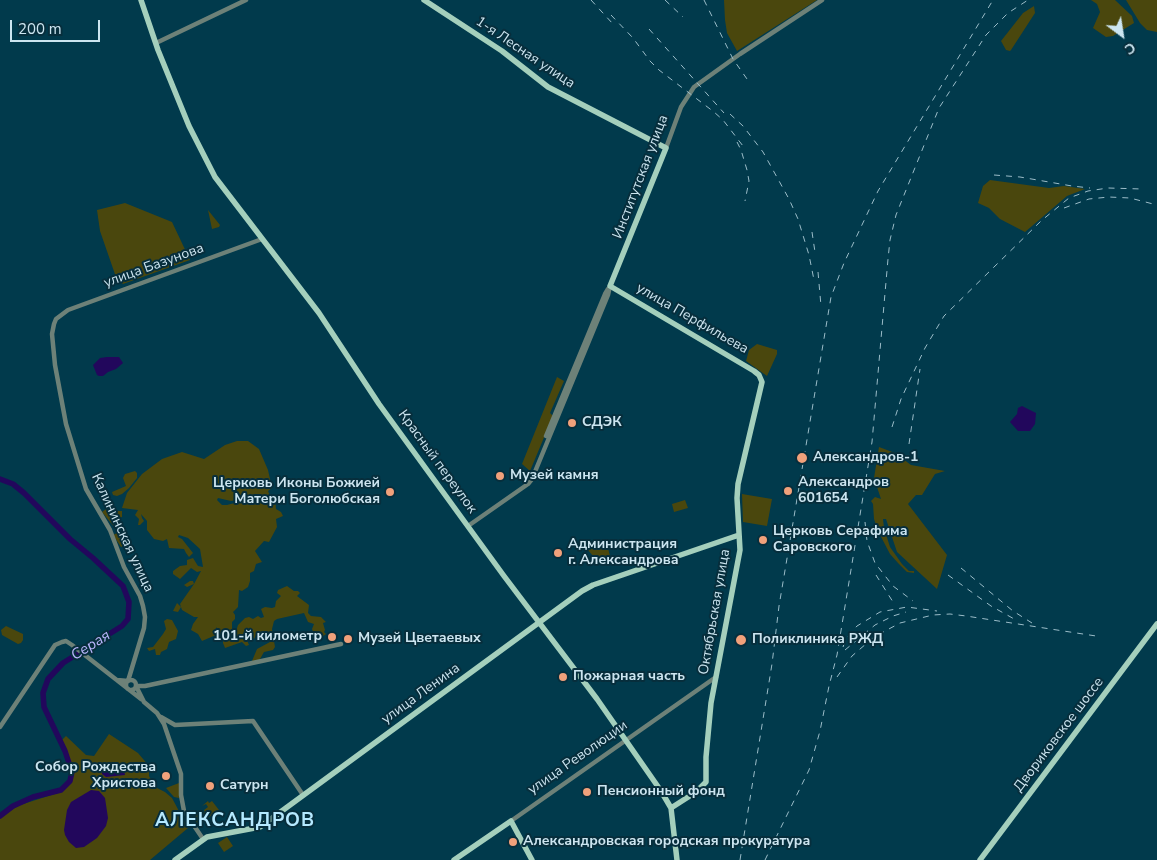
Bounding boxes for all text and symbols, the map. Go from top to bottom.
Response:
scale bar [12,10,102,42]
north arrow [1097,10,1147,60]
street label: 1-я Лесная улица [472,14,578,92]
text: 200 m [18,19,62,39]
text: С [1121,38,1139,59]
street label: Институтская улица [610,113,672,241]
street label: улица Базунова [102,240,206,292]
street label: улица Перфильева [633,280,751,358]
street label: Красный переулок [394,407,480,517]
place label: СДЭК [582,415,622,431]
marker: СДЭК [566,417,578,429]
place label: Александров-1 [813,450,918,466]
marker: Александров-1 [795,451,809,465]
place label: Музей камня [510,468,599,484]
marker: Музей камня [494,470,506,482]
street label: Калининская улица [87,471,157,595]
place label: Александров 601654 [798,475,889,508]
place label: Церковь Иконы Божией Матери Боголюбская [213,476,380,508]
marker: Александров 601654 [782,485,794,497]
marker: Церковь Иконы Божией Матери Боголюбская [384,486,396,498]
place label: Церковь Серафима Саровского [773,524,908,556]
marker: Церковь Серафима Саровского [757,534,769,546]
place label: Администрация г. Александрова [568,537,679,570]
marker: Администрация г. Александрова [552,547,564,559]
street label: Октябрьская улица [696,548,734,676]
water label: Серая [68,627,114,665]
place label: 101-й километр [213,629,322,645]
marker: 101-й километр [326,631,338,643]
place label: Музей Цветаевых [358,631,481,647]
place label: Поликлиника РЖД [752,632,883,648]
marker: Музей Цветаевых [342,633,354,645]
marker: Поликлиника РЖД [734,633,748,647]
street label: улица Ленина [379,660,463,728]
place label: Пожарная часть [573,669,685,685]
marker: Пожарная часть [557,671,569,683]
street label: Двориковское шоссе [1010,674,1108,796]
street label: улица Революции [525,717,631,799]
place label: Собор Рождества Христова [35,760,156,792]
marker: Собор Рождества Христова [160,770,172,782]
place label: Сатурн [220,778,269,794]
marker: Сатурн [204,780,216,792]
place label: Пенсионный фонд [597,784,725,800]
marker: Пенсионный фонд [581,786,593,798]
district label: АЛЕКСАНДРОВ [154,810,316,832]
place label: Александровская городская прокуратура [523,834,810,850]
marker: Александровская городская прокуратура [507,836,519,848]

